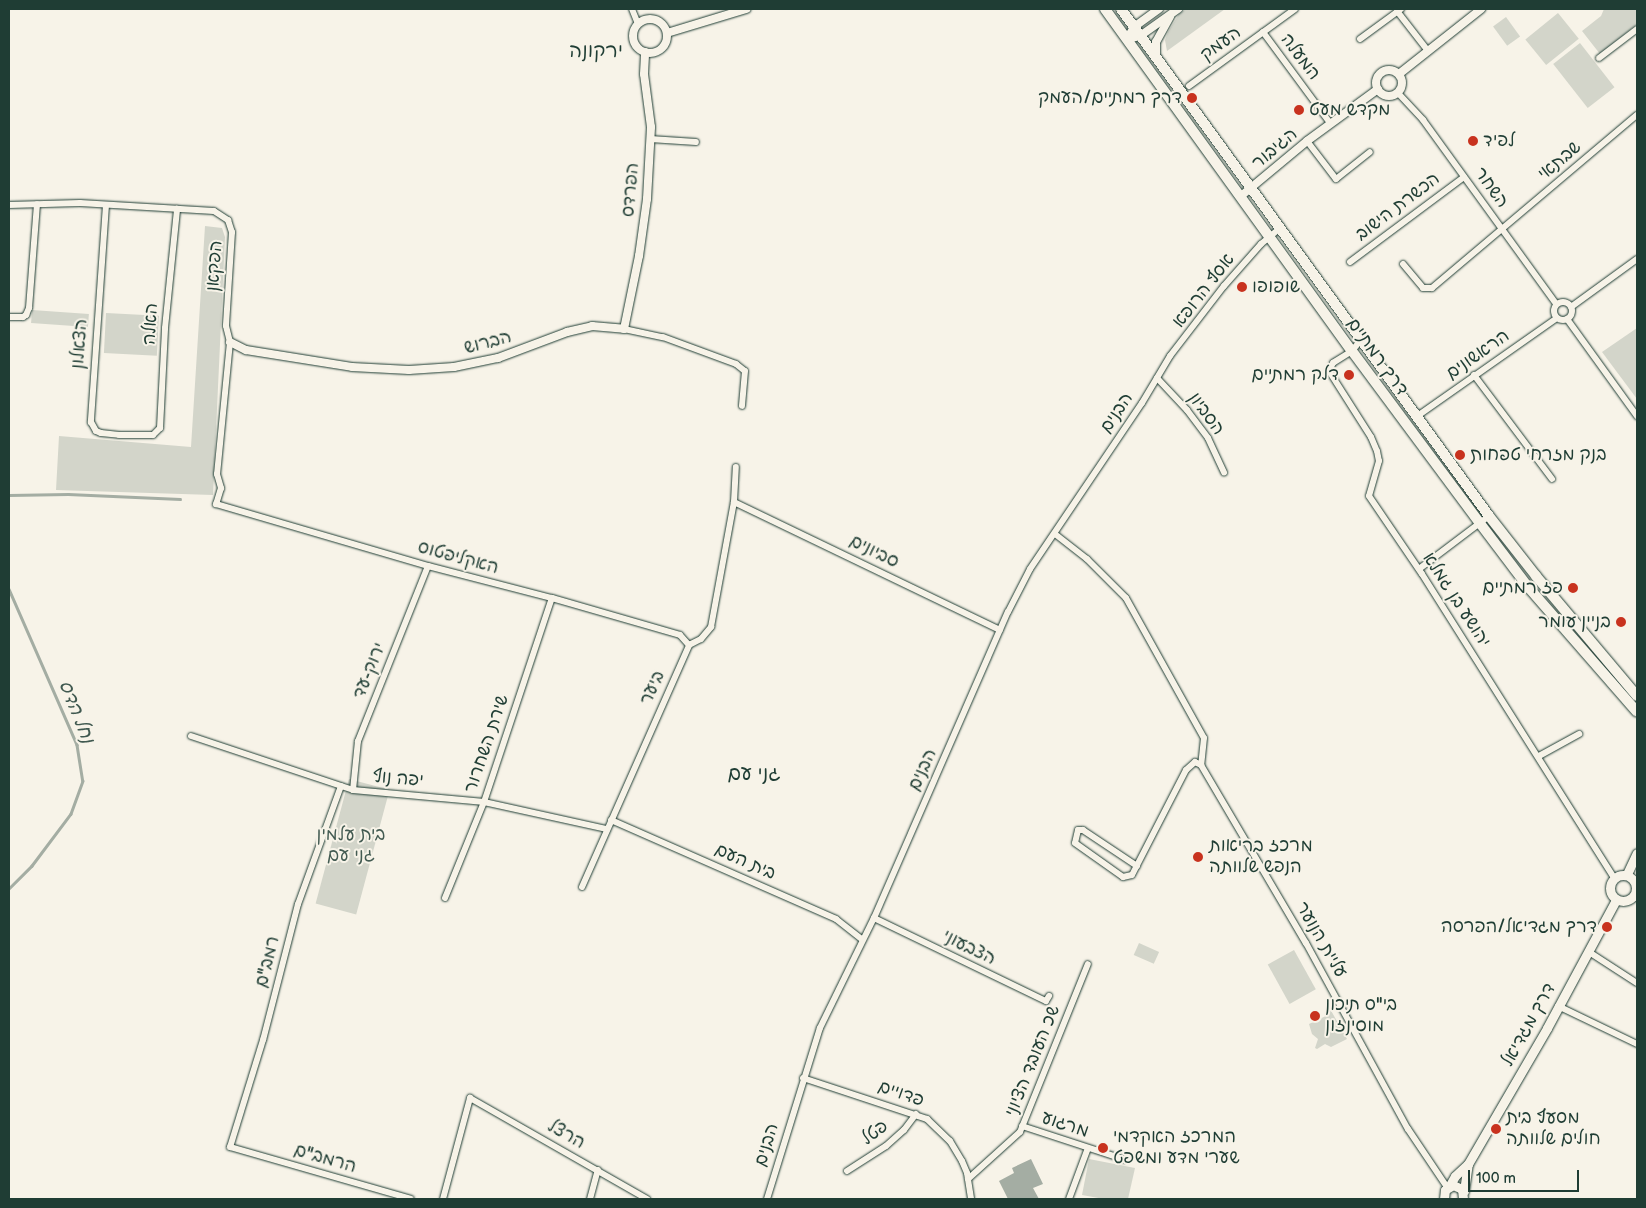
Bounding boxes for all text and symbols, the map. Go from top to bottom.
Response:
street label: העמק [1196,22,1246,66]
street label: המעלה [1275,29,1325,85]
district label: ירקונה [569,39,623,63]
place label: דרך רמתיים/העמק [1038,87,1182,109]
marker: דרך רמתיים/העמק [1186,92,1198,104]
place label: מקדש מעט [1309,99,1390,121]
marker: מקדש מעט [1293,104,1305,116]
street label: הגיבור [1248,124,1302,174]
place label: לפיד [1483,130,1515,152]
marker: לפיד [1467,135,1479,147]
street label: שבתאי [1534,137,1586,185]
street label: הפרדס [618,162,644,218]
street label: השחר [1469,164,1513,212]
street label: הכשרת הישוב [1352,168,1444,246]
street label: הפקאן [202,240,228,292]
street label: אסף הרופא [1168,250,1240,332]
place label: שופופו [1252,276,1300,298]
marker: שופופו [1236,281,1248,293]
street label: האלה [139,302,163,346]
street label: דרך רמתיים [1342,314,1412,400]
street label: הצאלון [67,318,93,370]
street label: הראשונים [1442,325,1514,385]
street label: הברוש [462,326,514,360]
place label: דלק רמתיים [1251,364,1339,386]
marker: דלק רמתיים [1343,369,1355,381]
street label: הסביון [1183,388,1229,440]
street label: הבנים [1096,389,1138,437]
place label: בנק מזרחי טפחות [1470,444,1607,466]
marker: בנק מזרחי טפחות [1454,449,1466,461]
street label: סביונים [846,531,902,573]
street label: האקליפטוס [415,537,501,579]
street label: יהושע בן גמלא [1417,548,1495,652]
place label: פז רמתיים [1482,577,1563,599]
marker: פז רמתיים [1567,582,1579,594]
place label: בניין עומר [1538,611,1611,633]
marker: בניין עומר [1615,616,1627,628]
street label: ירוק-עד [349,640,391,702]
street label: ביער [636,668,670,708]
water label: נחל הדס [53,677,99,747]
street label: שירת השחרור [460,692,514,796]
street label: הבנים [904,745,942,795]
district label: גני עם [727,762,781,786]
street label: יפה נוף [372,766,424,792]
park label: בית עלמין גני עם [317,825,385,868]
place label: מרכז בריאות הנפש שלוותה [1209,836,1313,879]
street label: בית העם [711,839,779,885]
marker: מרכז בריאות הנפש שלוותה [1191,850,1205,864]
street label: עליית הנוער [1291,898,1351,982]
place label: דרך מגדיאל/הפרסה [1441,916,1597,938]
marker: דרך מגדיאל/הפרסה [1601,921,1613,933]
street label: הצבעוני [939,926,999,970]
street label: רמב"ם [251,934,285,990]
street label: דרך מגדיאל [1497,980,1561,1070]
place label: בי"ס תיכון מוסינזון [1325,995,1397,1038]
street label: שכ העובד הציוני [1001,1002,1065,1120]
marker: בי"ס תיכון מוסינזון [1309,1010,1321,1022]
street label: פדויים [875,1076,927,1112]
street label: מרגוע [1039,1107,1091,1143]
place label: מסעף בית חולים שלוותה [1506,1108,1601,1150]
street label: הרצל [543,1116,589,1154]
street label: פטל [857,1116,893,1150]
street label: הבנים [750,1121,784,1169]
marker: מסעף בית חולים שלוותה [1490,1123,1502,1135]
place label: המרכז האקדמי שערי מדע ומשפט [1113,1127,1240,1170]
street label: הרמב"ם [291,1140,359,1178]
marker: המרכז האקדמי שערי מדע ומשפט [1097,1142,1109,1154]
scale bar [1471,1160,1582,1192]
text: 100 m [1476,1169,1516,1188]

